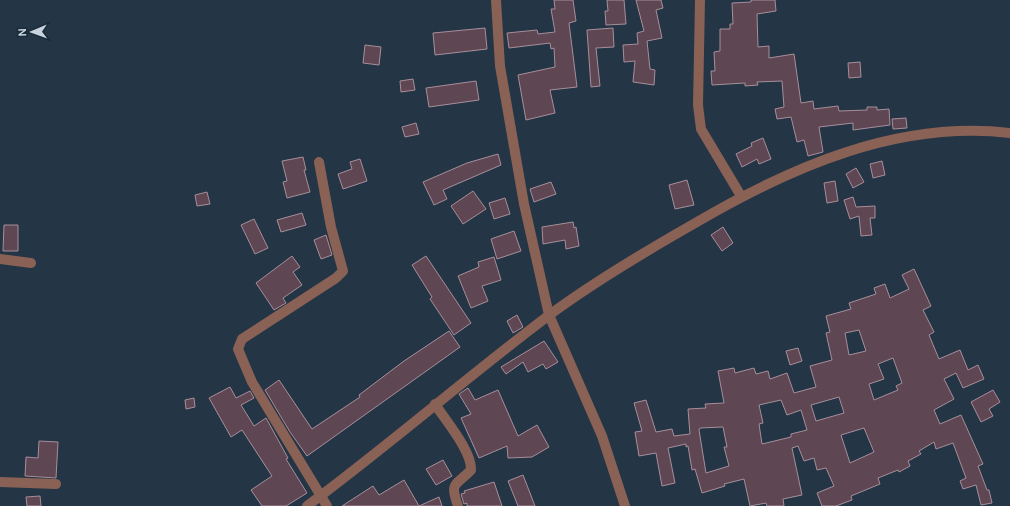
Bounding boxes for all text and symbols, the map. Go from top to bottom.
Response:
north arrow [12,12,52,52]
text: N [15,28,29,37]

